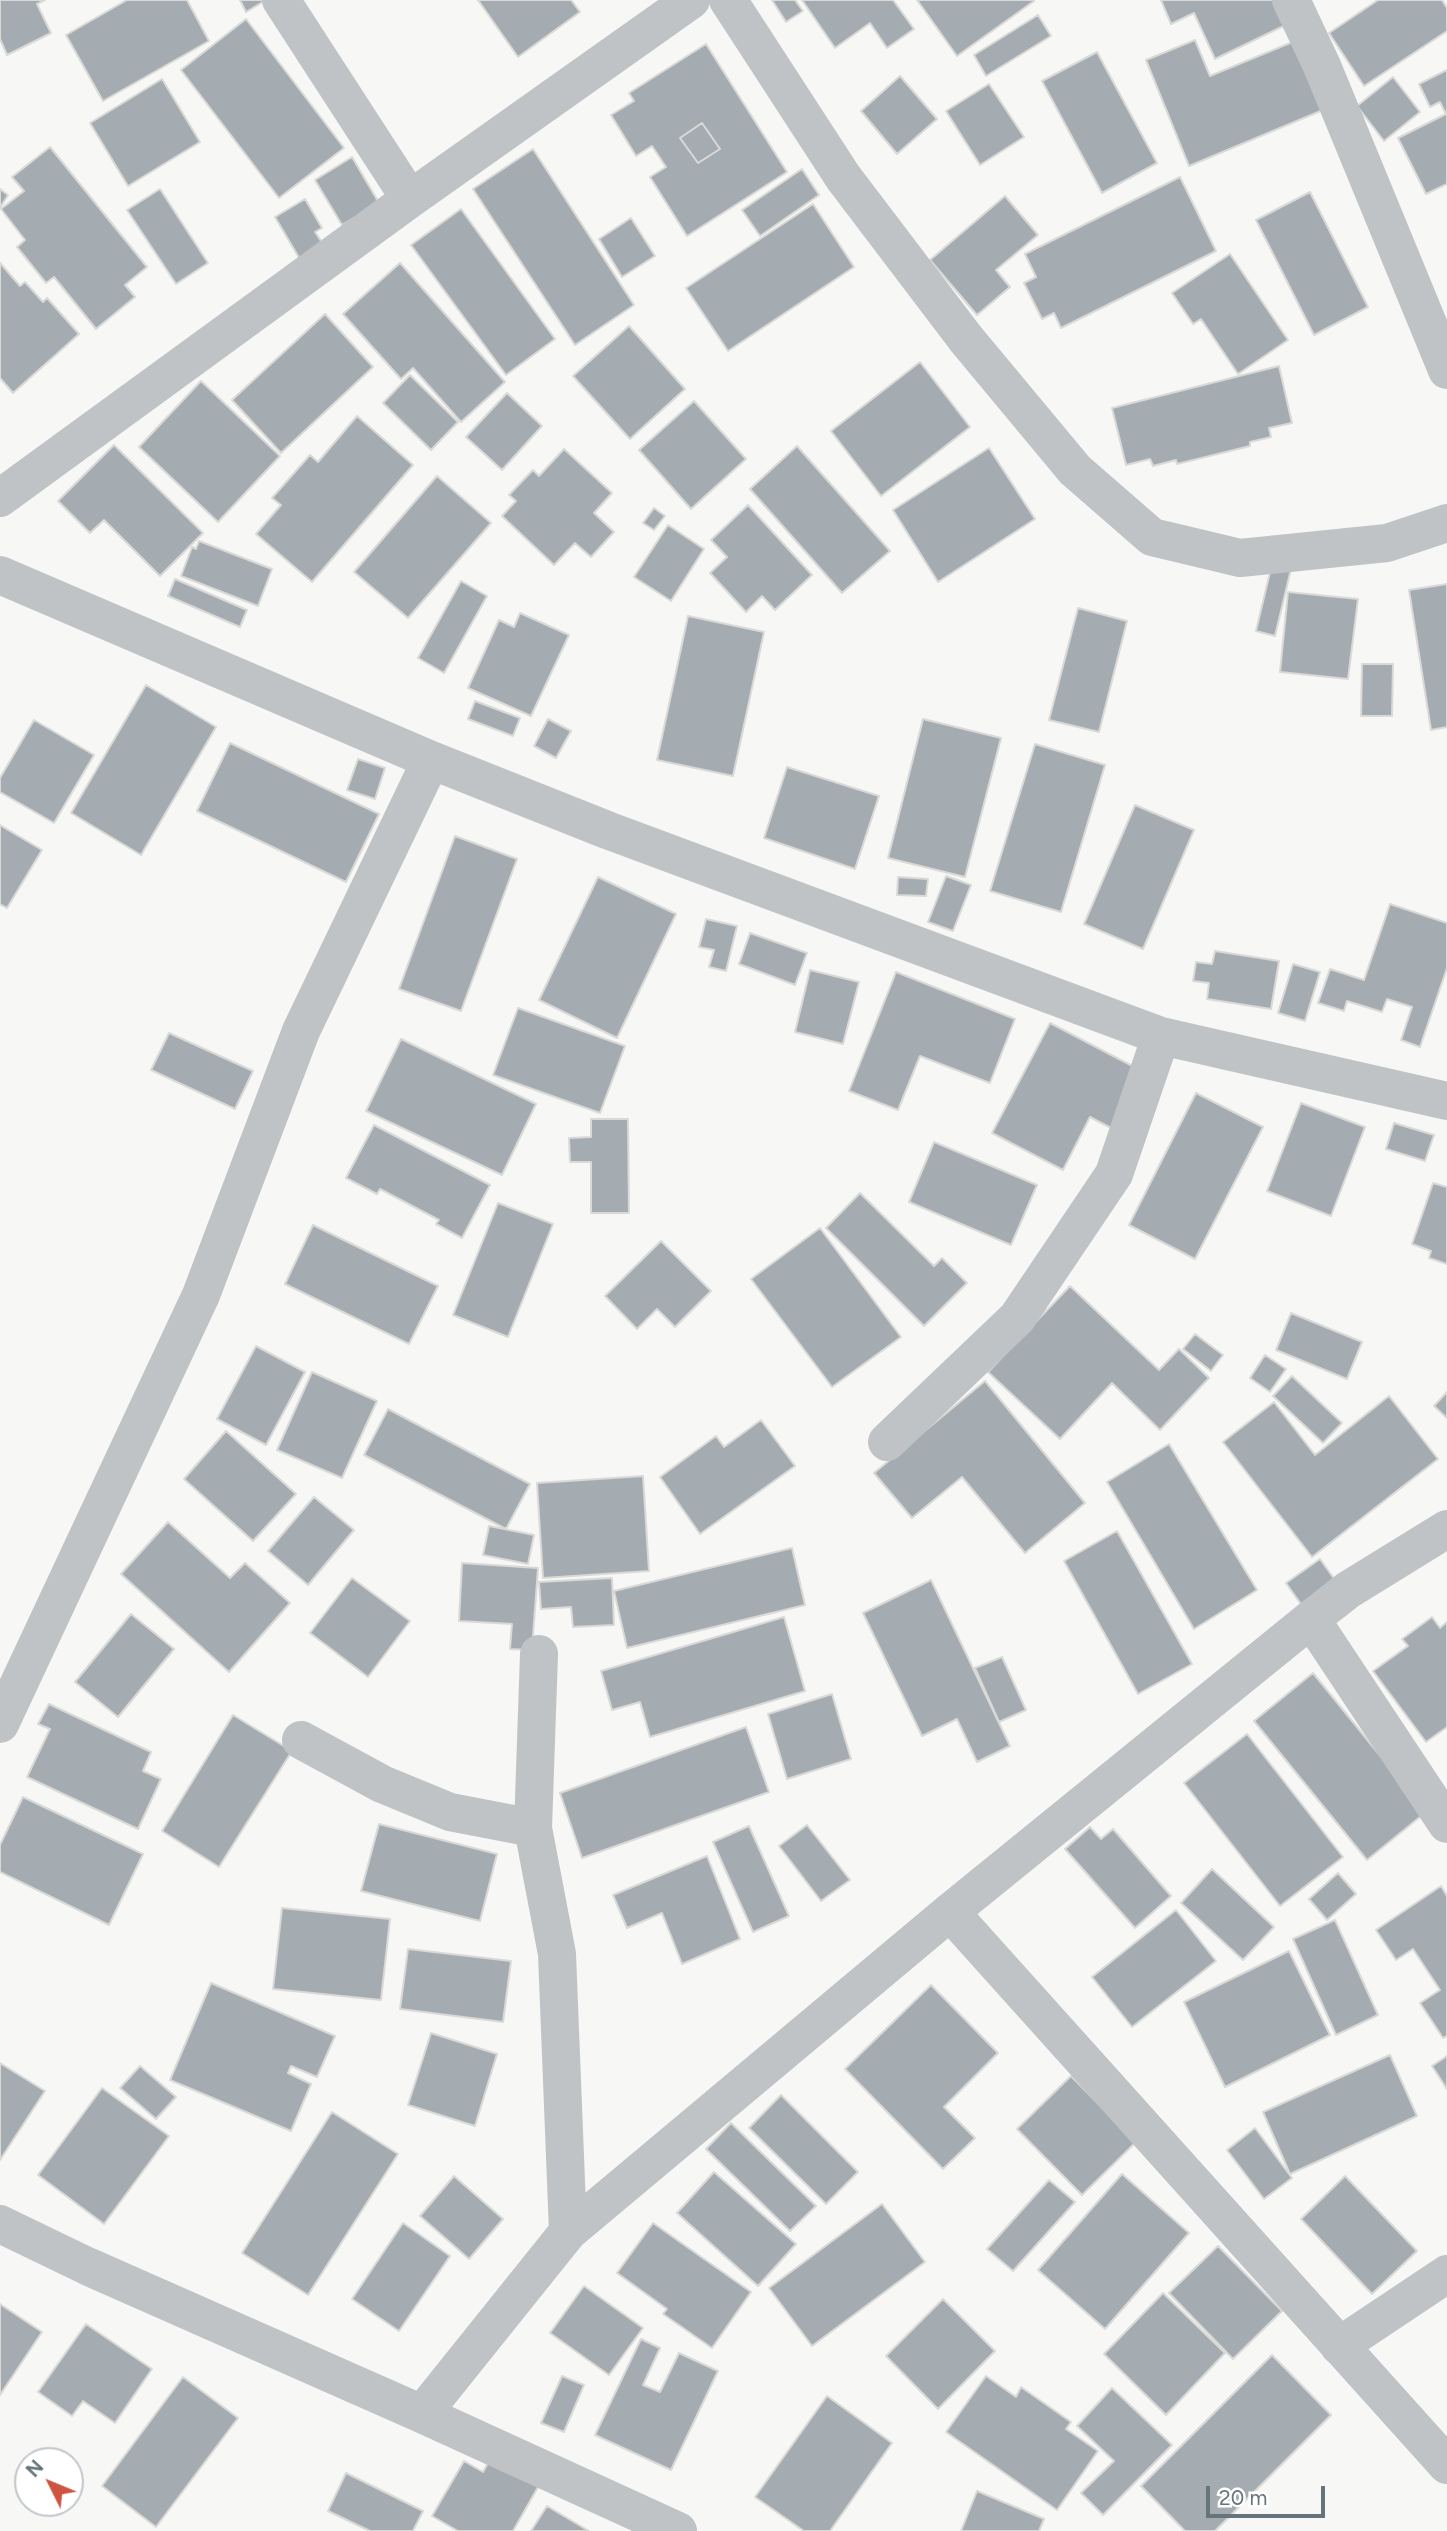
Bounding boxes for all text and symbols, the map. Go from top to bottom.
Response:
north arrow [14,2447,84,2517]
text: N [21,2455,48,2482]
scale bar [1209,2472,1328,2516]
text: 20 m [1219,2485,1267,2510]

